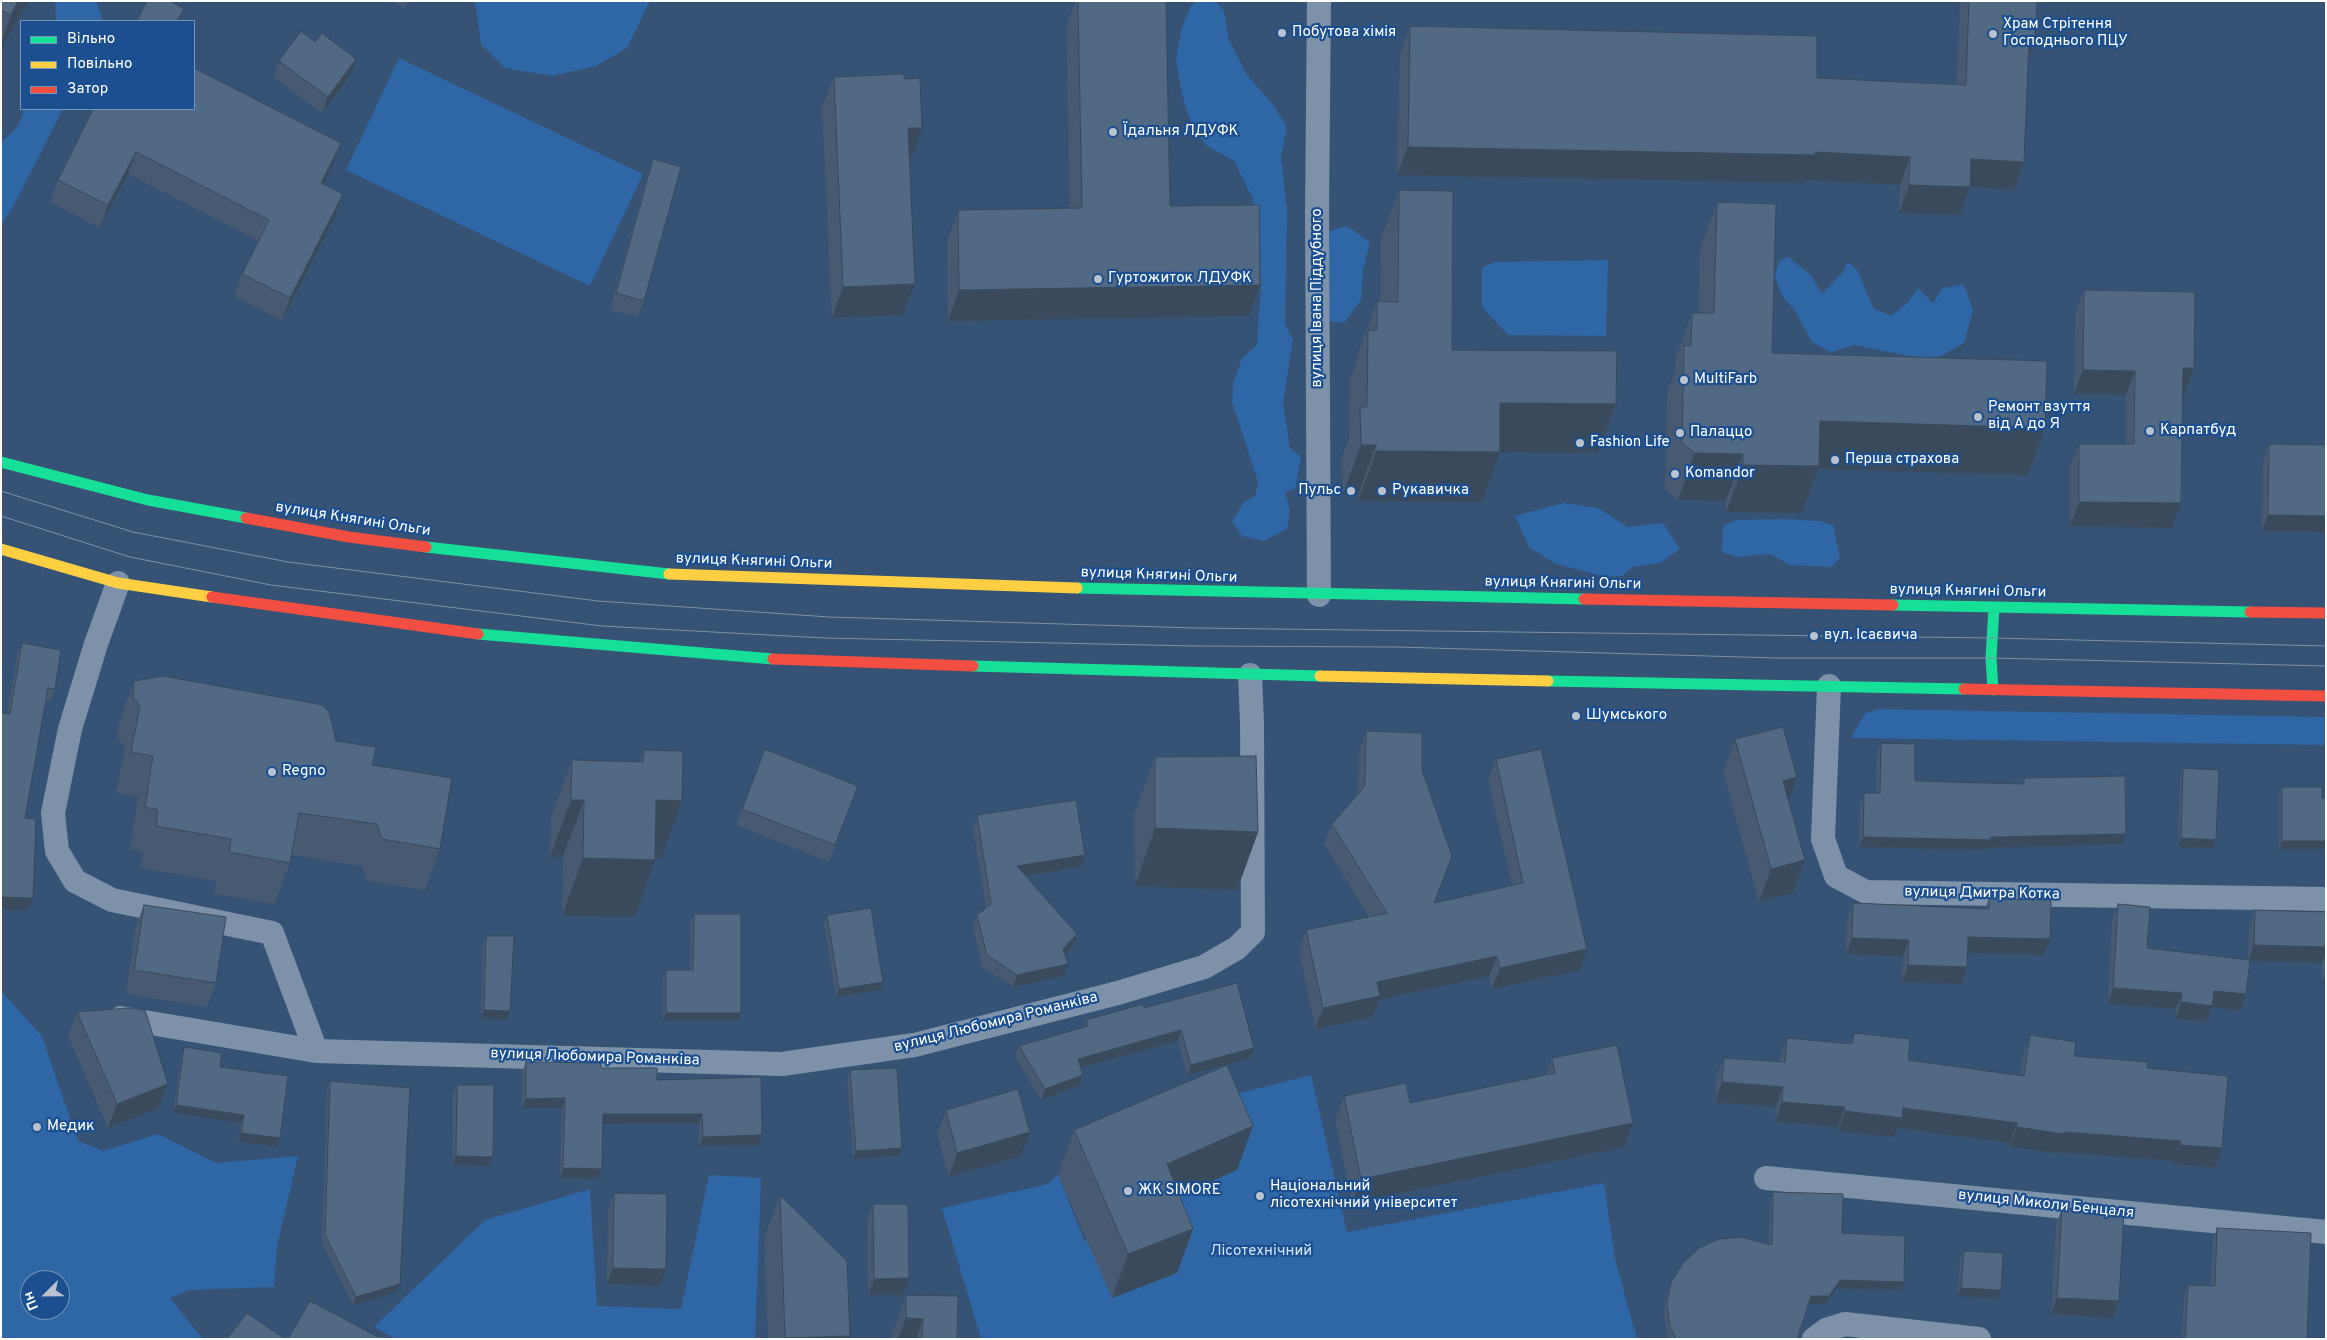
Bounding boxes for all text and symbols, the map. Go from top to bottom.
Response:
place label: Храм Стрітення Господнього ПЦУ [2003,16,2128,51]
legend [20,20,195,110]
place label: Побутова хімія [1292,24,1396,42]
marker: Побутова хімія [1276,27,1288,39]
marker: Храм Стрітення Господнього ПЦУ [1987,28,1999,40]
text: Вільно [67,30,115,49]
text: Повільно [67,55,132,74]
text: Затор [67,80,108,99]
place label: Їдальня ЛДУФК [1123,123,1239,141]
marker: Їдальня ЛДУФК [1107,126,1119,138]
street label: вулиця Івана Піддубного [1309,208,1327,388]
place label: Гуртожиток ЛДУФК [1108,270,1252,288]
marker: Гуртожиток ЛДУФК [1092,273,1104,285]
place label: MultiFarb [1694,371,1757,389]
marker: MultiFarb [1678,374,1690,386]
place label: Ремонт взуття від А до Я [1988,399,2090,434]
marker: Ремонт взуття від А до Я [1972,411,1984,423]
place label: Карпатбуд [2160,422,2236,440]
place label: Палаццо [1690,424,1752,442]
marker: Карпатбуд [2144,425,2156,437]
marker: Палаццо [1674,427,1686,439]
place label: Fashion Life [1590,434,1670,452]
marker: Fashion Life [1574,437,1586,449]
place label: Перша страхова [1845,451,1959,469]
marker: Перша страхова [1829,454,1841,466]
place label: Komandor [1685,465,1755,483]
marker: Komandor [1669,468,1681,480]
place label: Пульс [1298,482,1341,500]
place label: Рукавичка [1392,482,1469,500]
marker: Пульс [1345,485,1357,497]
marker: Рукавичка [1376,485,1388,497]
street label: вулиця Княгині Ольги [274,499,432,541]
street label: вулиця Княгині Ольги [675,550,833,574]
street label: вулиця Княгині Ольги [1080,564,1238,588]
street label: вулиця Княгині Ольги [1484,574,1642,594]
street label: вулиця Княгині Ольги [1889,582,2047,602]
place label: вул. Ісаєвича [1824,627,1917,645]
marker: вул. Ісаєвича [1808,630,1820,642]
place label: Шумського [1586,707,1667,725]
marker: Шумського [1570,710,1582,722]
place label: Regno [282,763,326,781]
marker: Regno [266,766,278,778]
street label: вулиця Дмитра Котка [1904,884,2060,904]
street label: вулиця Любомира Романківа [892,989,1100,1057]
street label: вулиця Любомира Романківа [490,1045,700,1071]
place label: Медик [47,1118,95,1136]
marker: Медик [31,1121,43,1133]
place label: Національний лісотехнічний університет [1270,1178,1457,1213]
place label: ЖК SIMORE [1138,1182,1221,1200]
marker: ЖК SIMORE [1122,1185,1134,1197]
street label: вулиця Миколи Бенцаля [1957,1187,2135,1223]
marker: Національний лісотехнічний університет [1254,1190,1266,1202]
park label: Лісотехнічний [1210,1243,1312,1261]
north arrow [20,1270,70,1320]
text: Пн [20,1289,43,1313]

